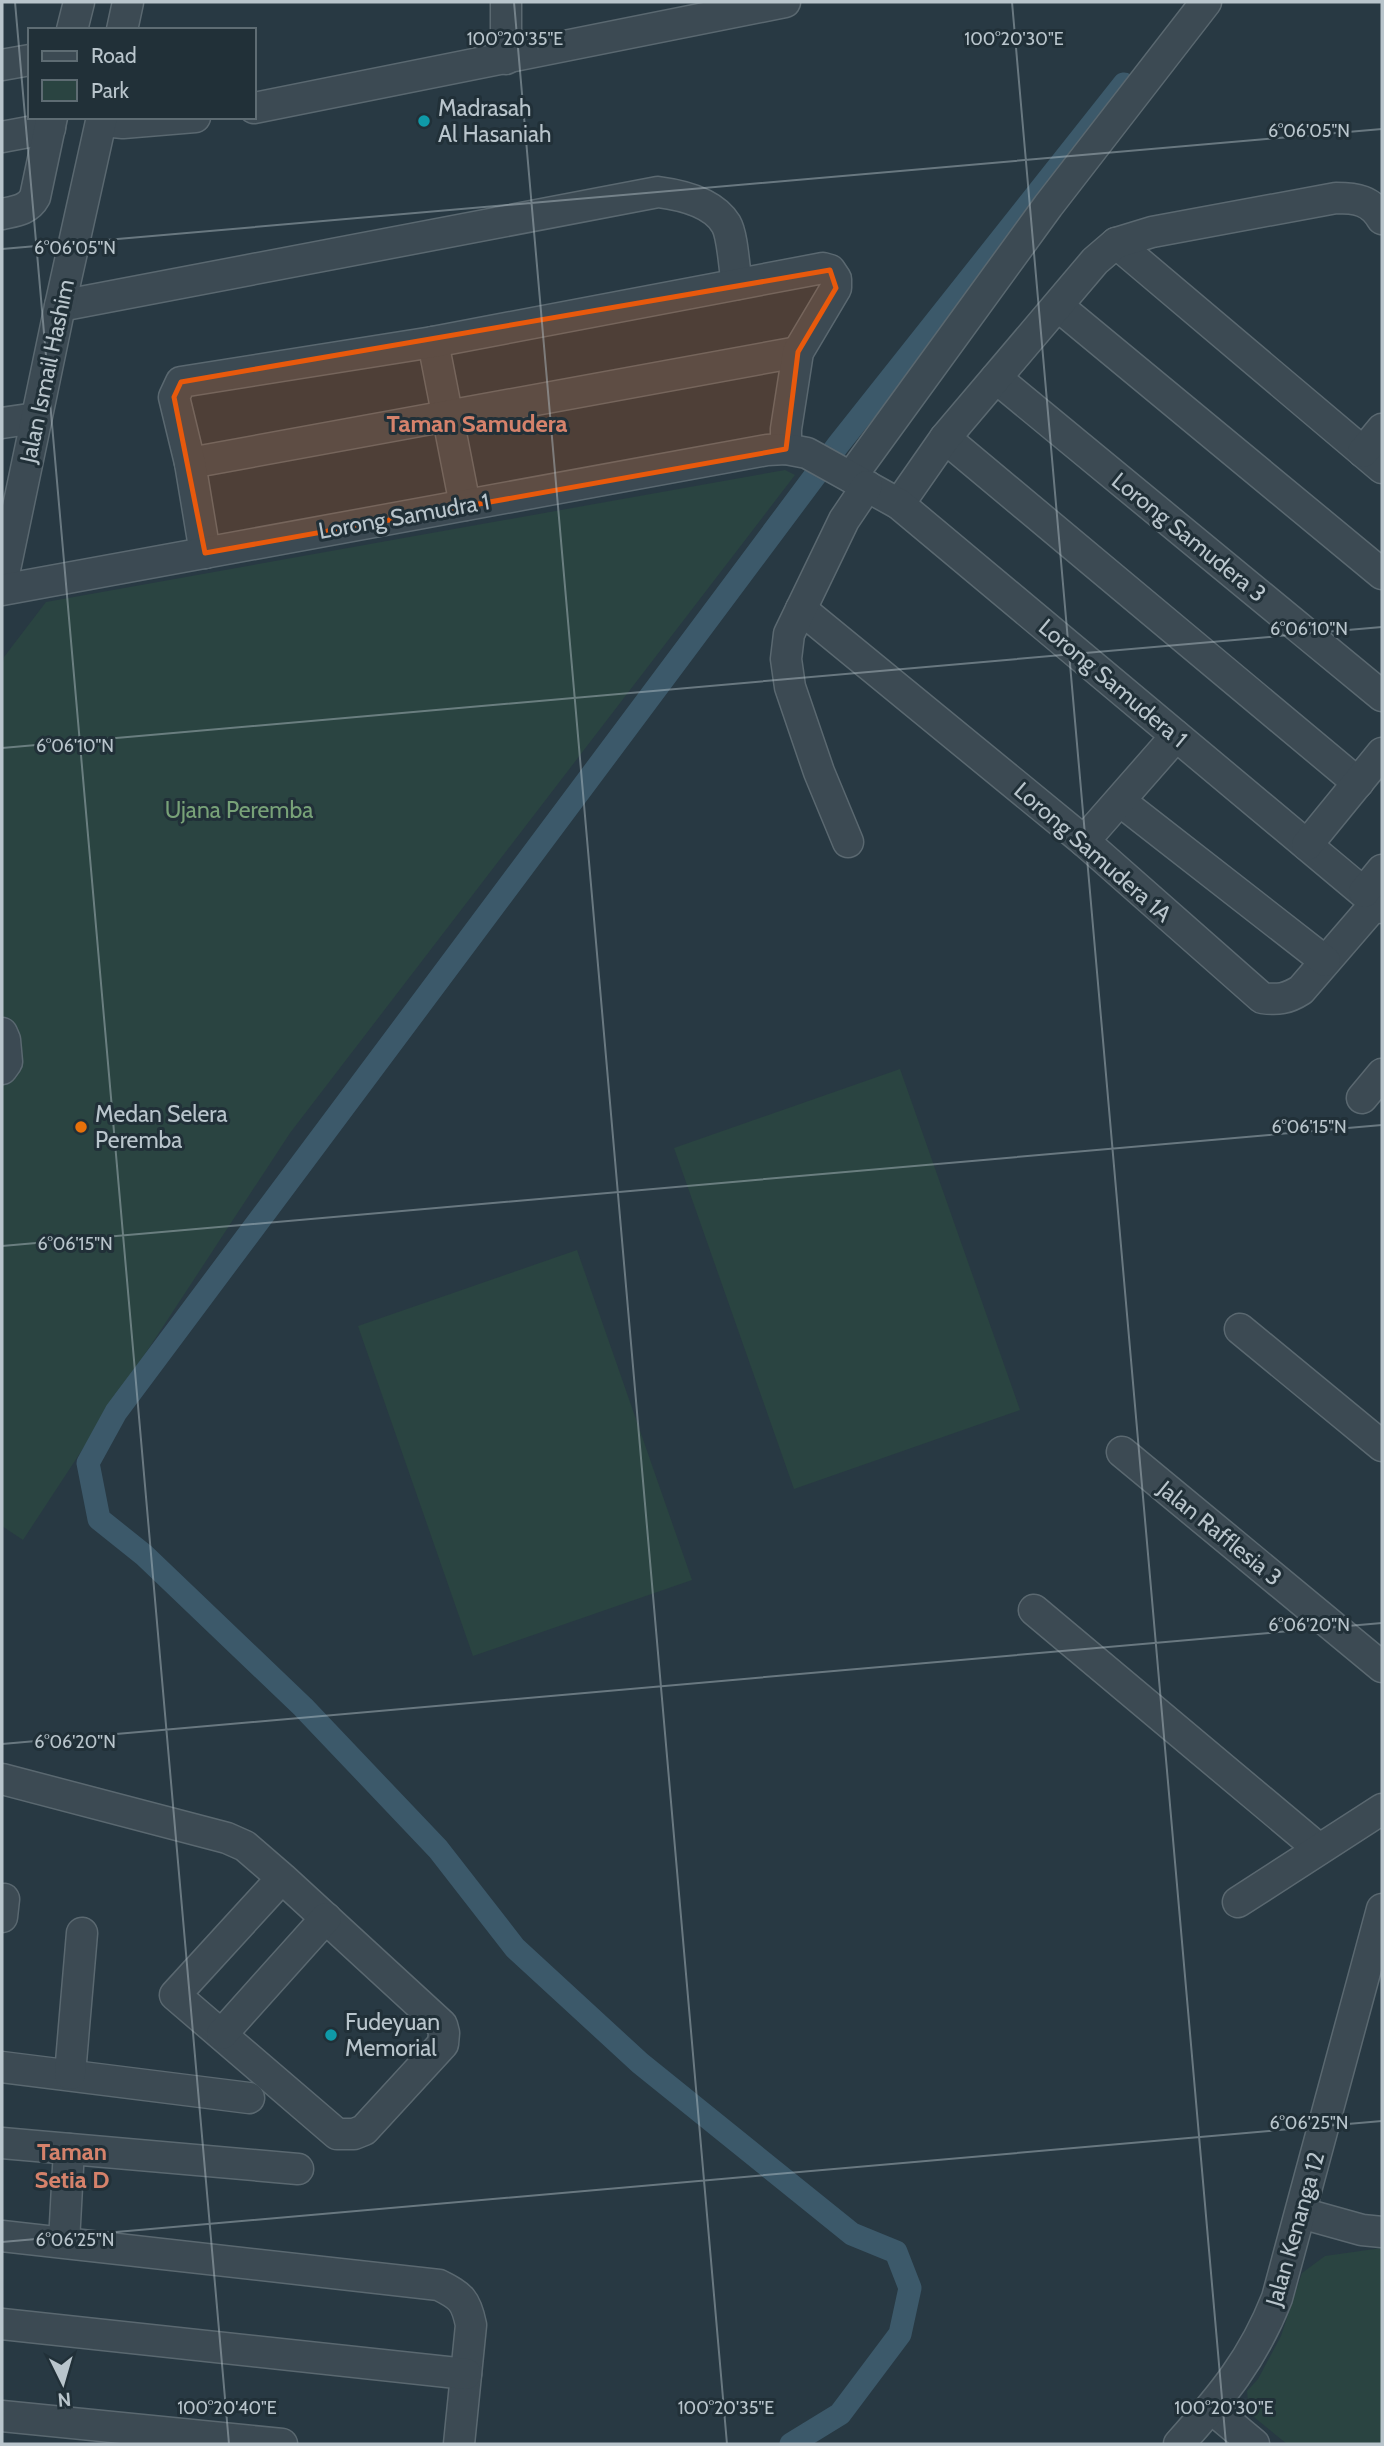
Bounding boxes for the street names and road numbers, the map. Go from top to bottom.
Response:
street label: Jalan Ismail Hashim [14,277,80,466]
street label: Lorong Samudera 3 [1106,466,1272,608]
street label: Lorong Samudra 1 [316,487,492,545]
street label: Lorong Samudera 1 [1033,613,1193,753]
street label: Lorong Samudera 1A [1009,776,1177,928]
street label: Jalan Rafflesia 3 [1152,1474,1288,1591]
street label: Jalan Kenanga 12 [1259,2149,1330,2310]

